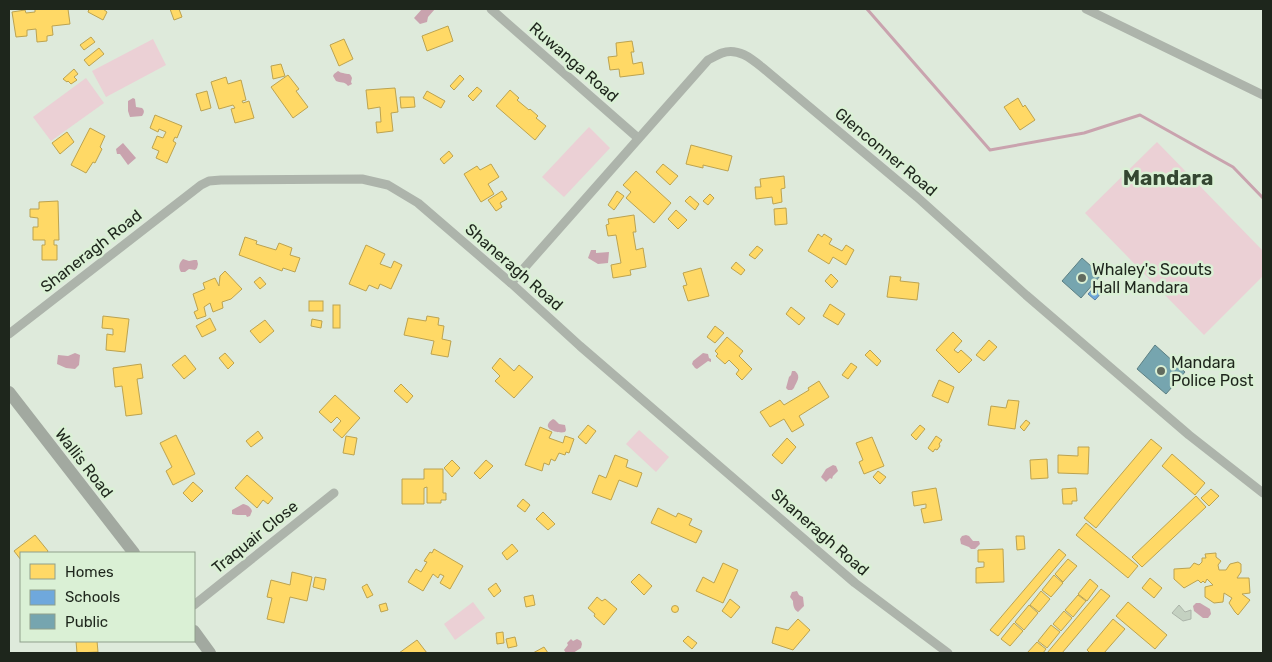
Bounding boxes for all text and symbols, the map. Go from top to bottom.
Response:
street label: Ruwanga Road [526,18,622,106]
street label: Glenconner Road [831,104,941,200]
district label: Mandara [1123,165,1213,190]
street label: Shaneragh Road [37,206,145,296]
street label: Shaneragh Road [461,219,567,315]
place label: Whaley's Scouts Hall Mandara [1092,260,1212,297]
marker: Whaley's Scouts Hall Mandara [1076,272,1088,284]
place label: Mandara Police Post [1171,353,1254,390]
marker: Mandara Police Post [1155,365,1167,377]
street label: Wallis Road [51,424,117,502]
street label: Shaneragh Road [767,484,873,580]
street label: Traquair Close [208,497,302,577]
legend [20,552,195,642]
text: Homes [65,563,114,581]
text: Schools [65,588,121,606]
text: Public [65,613,108,631]

